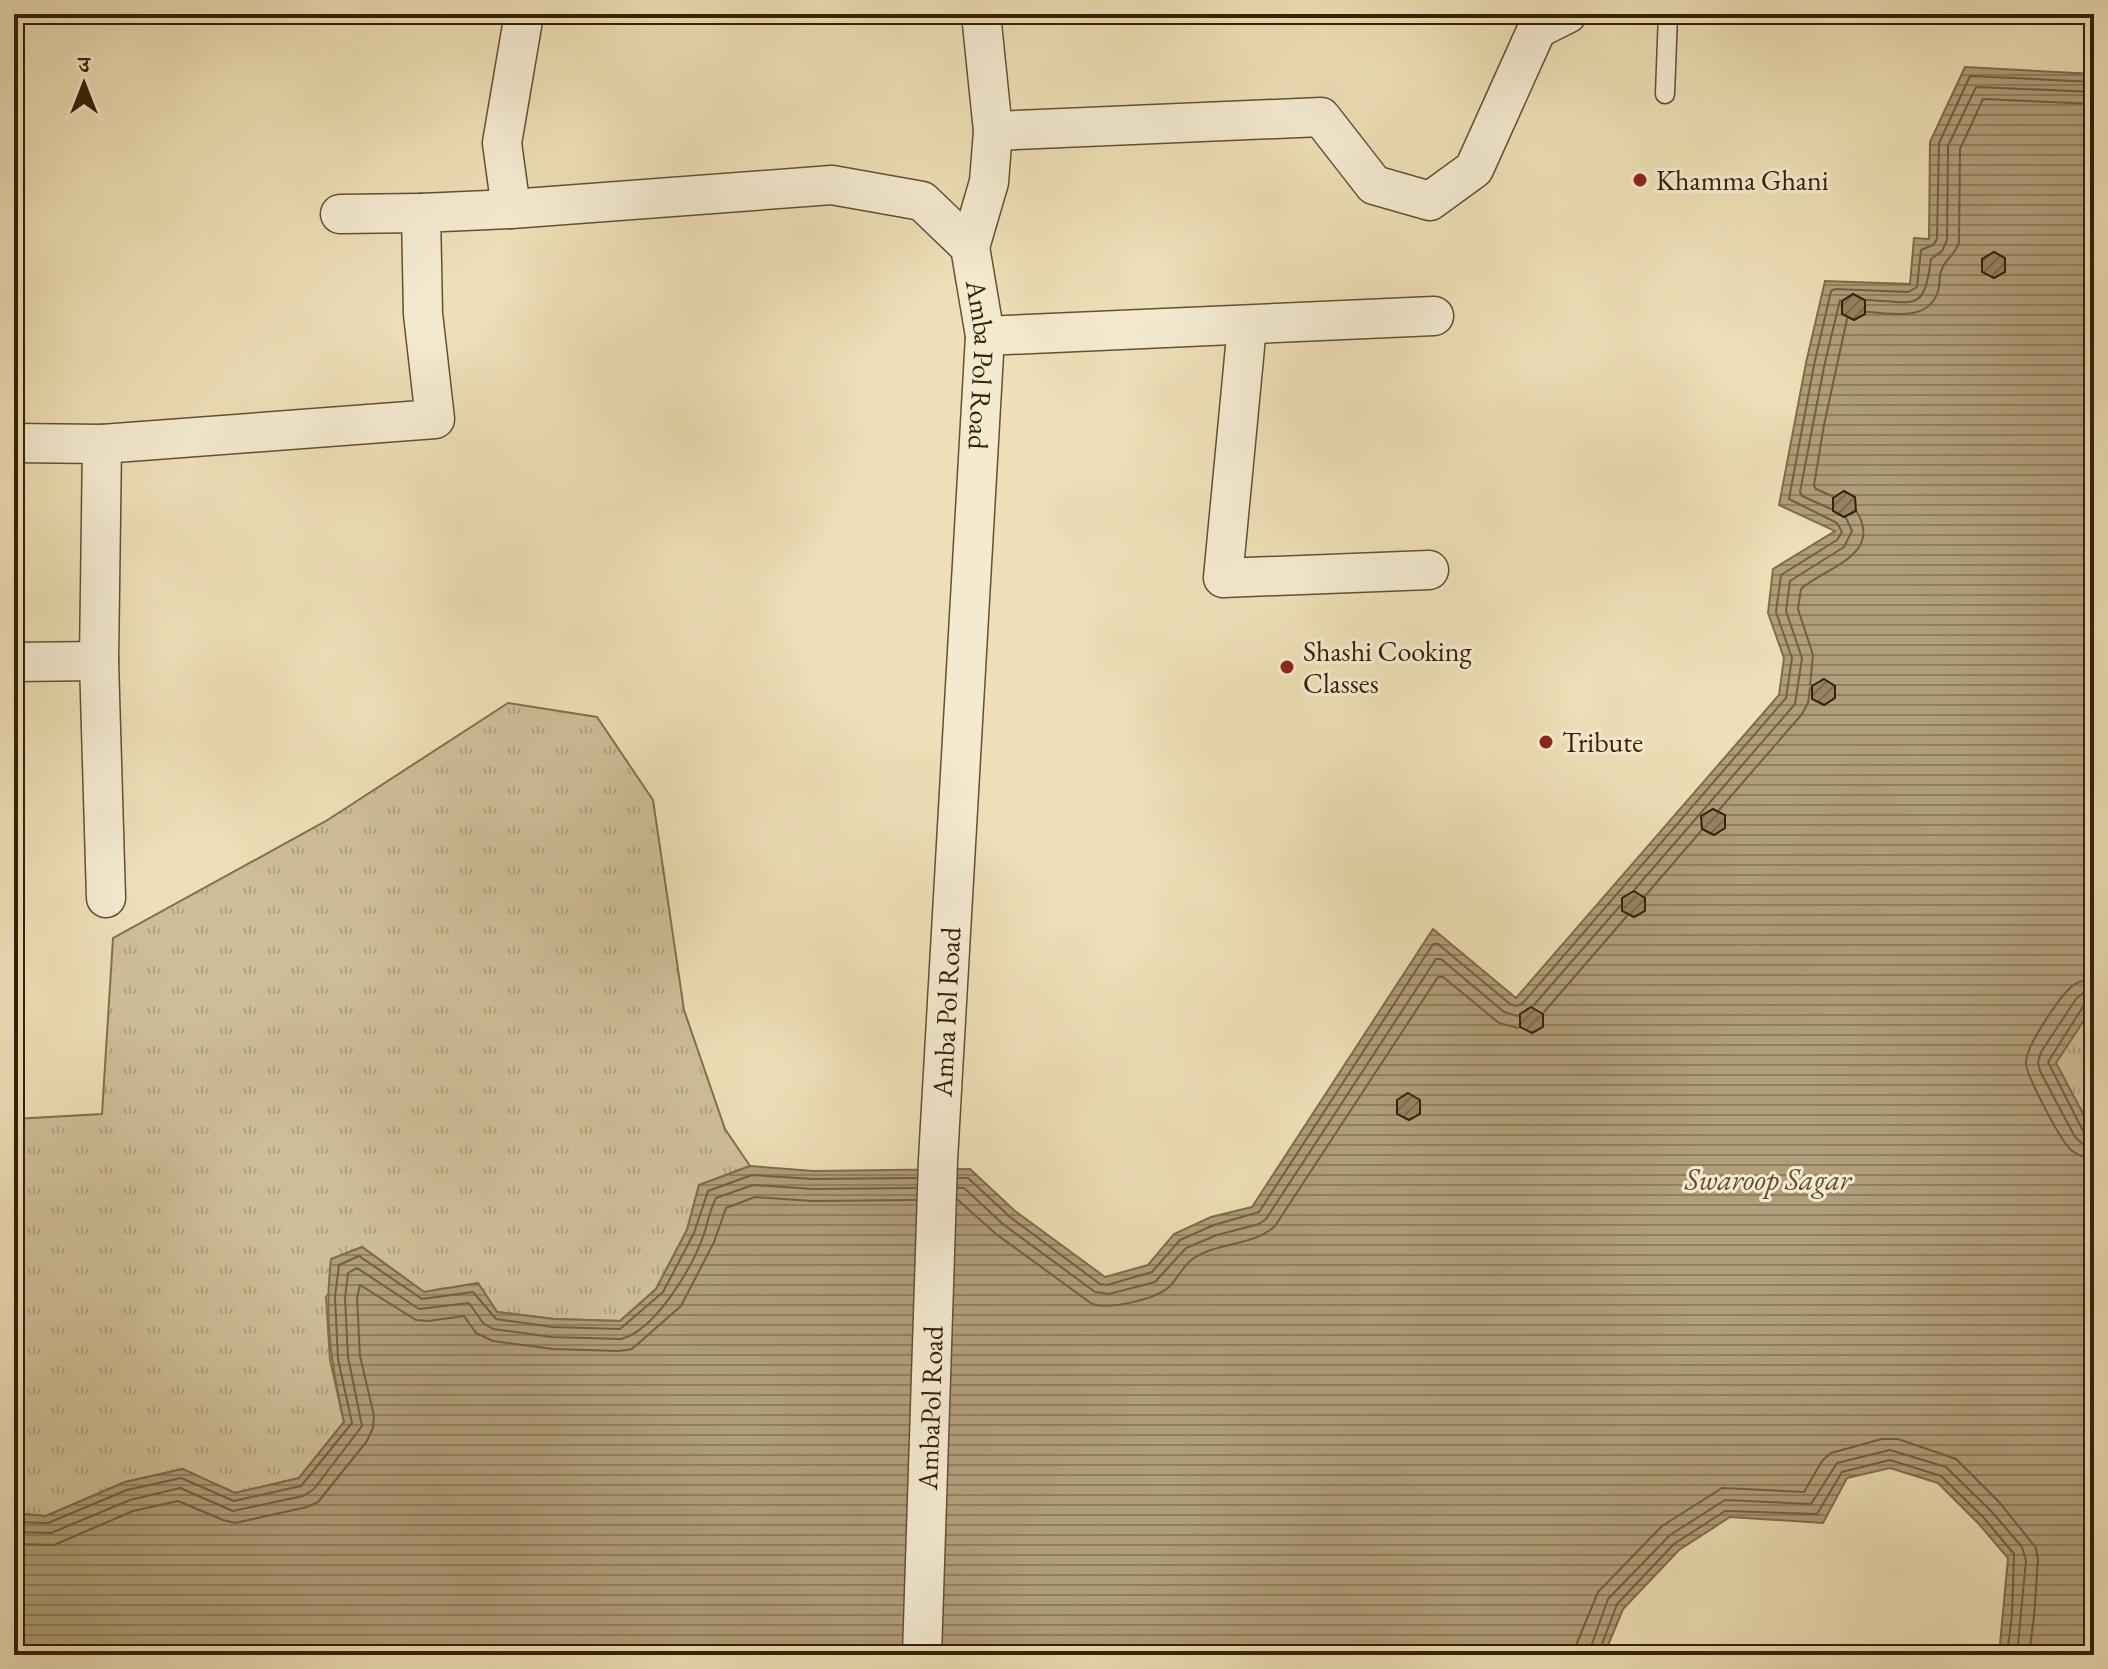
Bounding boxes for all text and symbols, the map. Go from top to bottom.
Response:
north arrow [44,44,124,124]
text: उ [76,50,91,79]
place label: Khamma Ghani [1656,162,1829,198]
marker: Khamma Ghani [1631,171,1649,189]
street label: Amba Pol Road [958,276,1003,451]
place label: Shashi Cooking Classes [1303,633,1472,701]
marker: Shashi Cooking Classes [1278,658,1296,676]
place label: Tribute [1562,724,1643,760]
marker: Tribute [1537,733,1555,751]
street label: Amba Pol Road [924,925,968,1099]
water label: Swaroop Sagar [1684,1160,1853,1199]
street label: AmbaPol Road [909,1324,951,1492]

